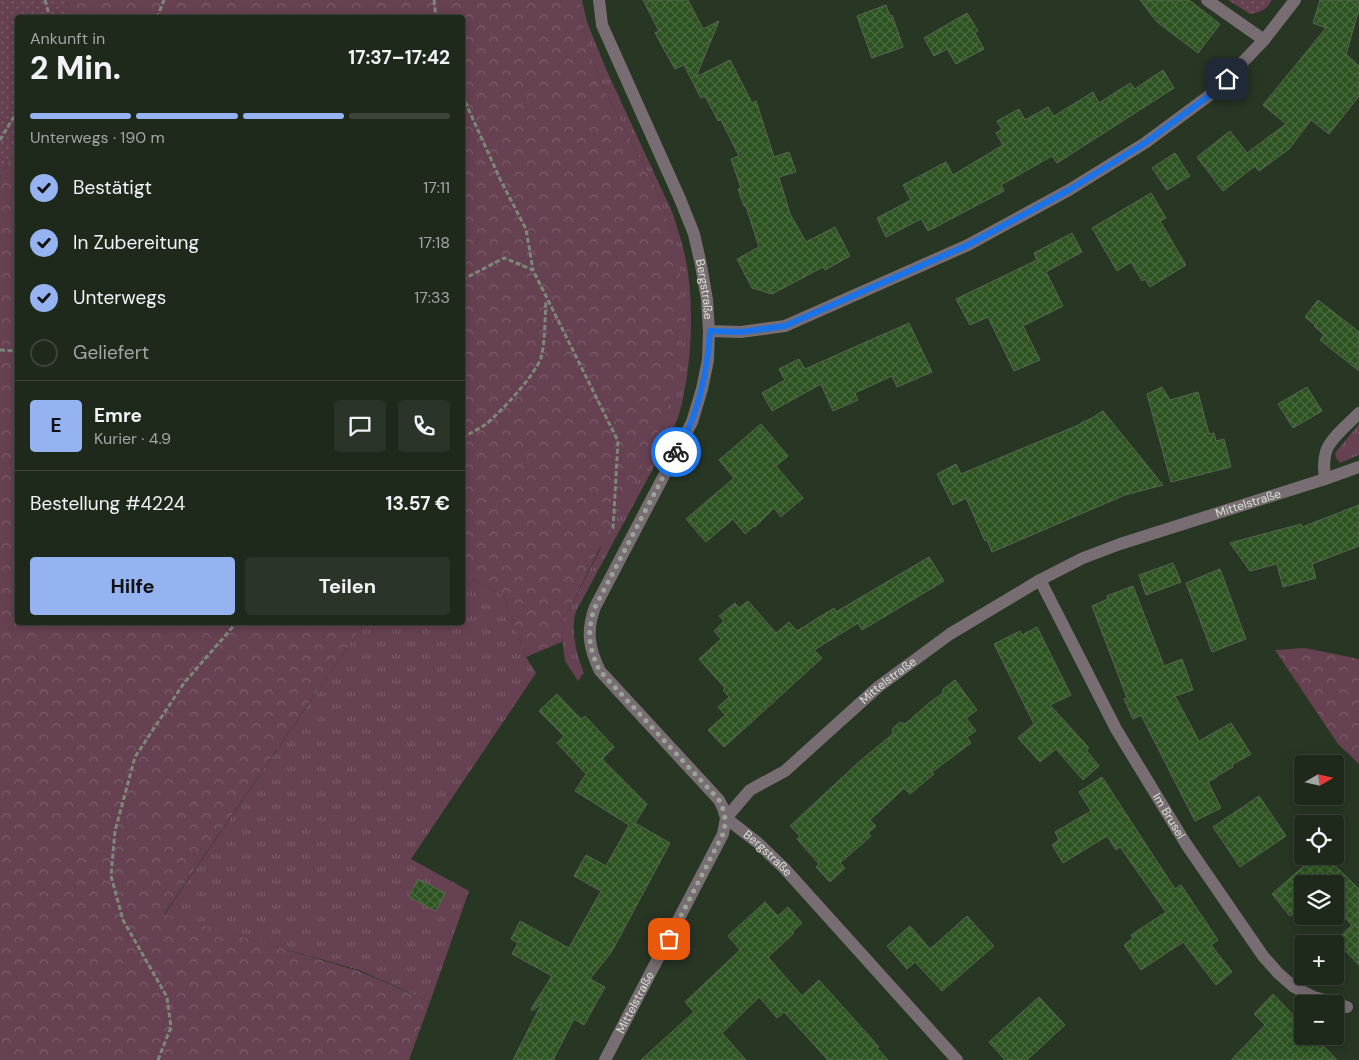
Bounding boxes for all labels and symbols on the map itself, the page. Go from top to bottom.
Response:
pin [1206,58,1248,100]
street label: Bergstraße [692,257,716,320]
courier [651,427,701,477]
street label: Mittelstraße [1213,485,1283,521]
street label: Mittelstraße [856,653,920,708]
north arrow [1294,755,1344,805]
street label: Im Brusel [1149,790,1189,842]
street label: Bergstraße [740,827,796,880]
pin [648,918,690,960]
street label: Mittelstraße [612,968,658,1036]

